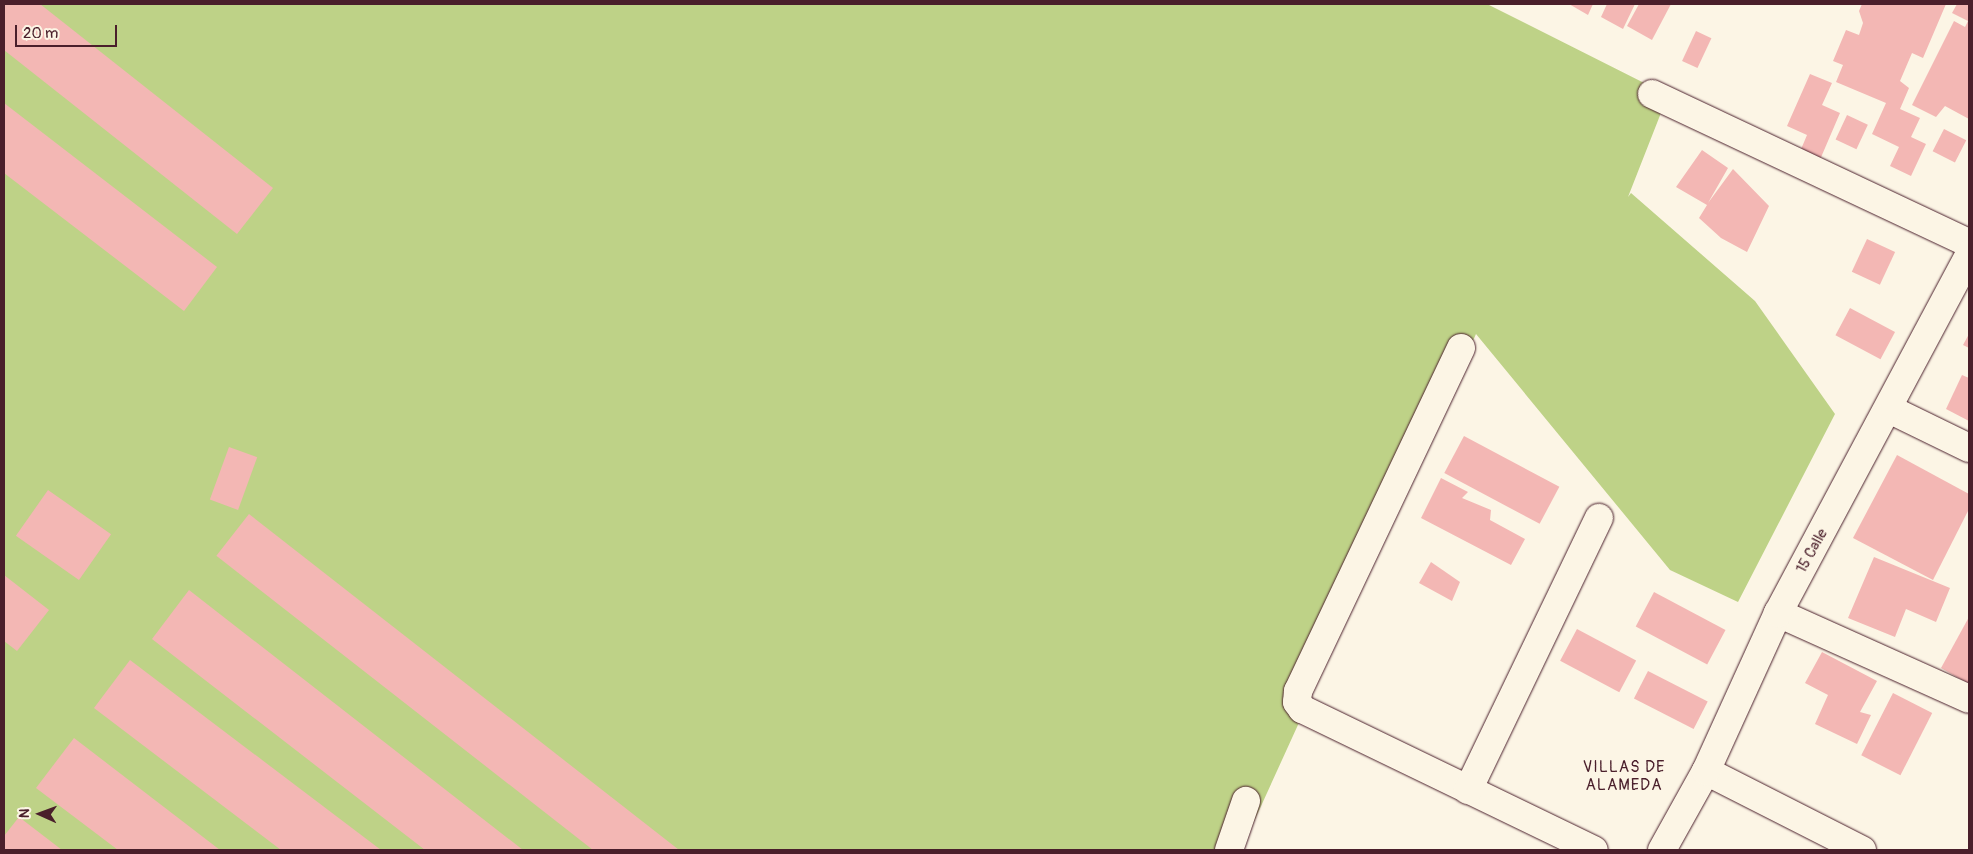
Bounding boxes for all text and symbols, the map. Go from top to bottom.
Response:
scale bar [18,15,120,47]
text: 20 m [23,24,58,43]
street label: 15 Calle [1792,526,1832,576]
district label: VILLAS DE ALAMEDA [1582,757,1666,795]
north arrow [15,789,65,839]
text: N [16,808,33,818]

